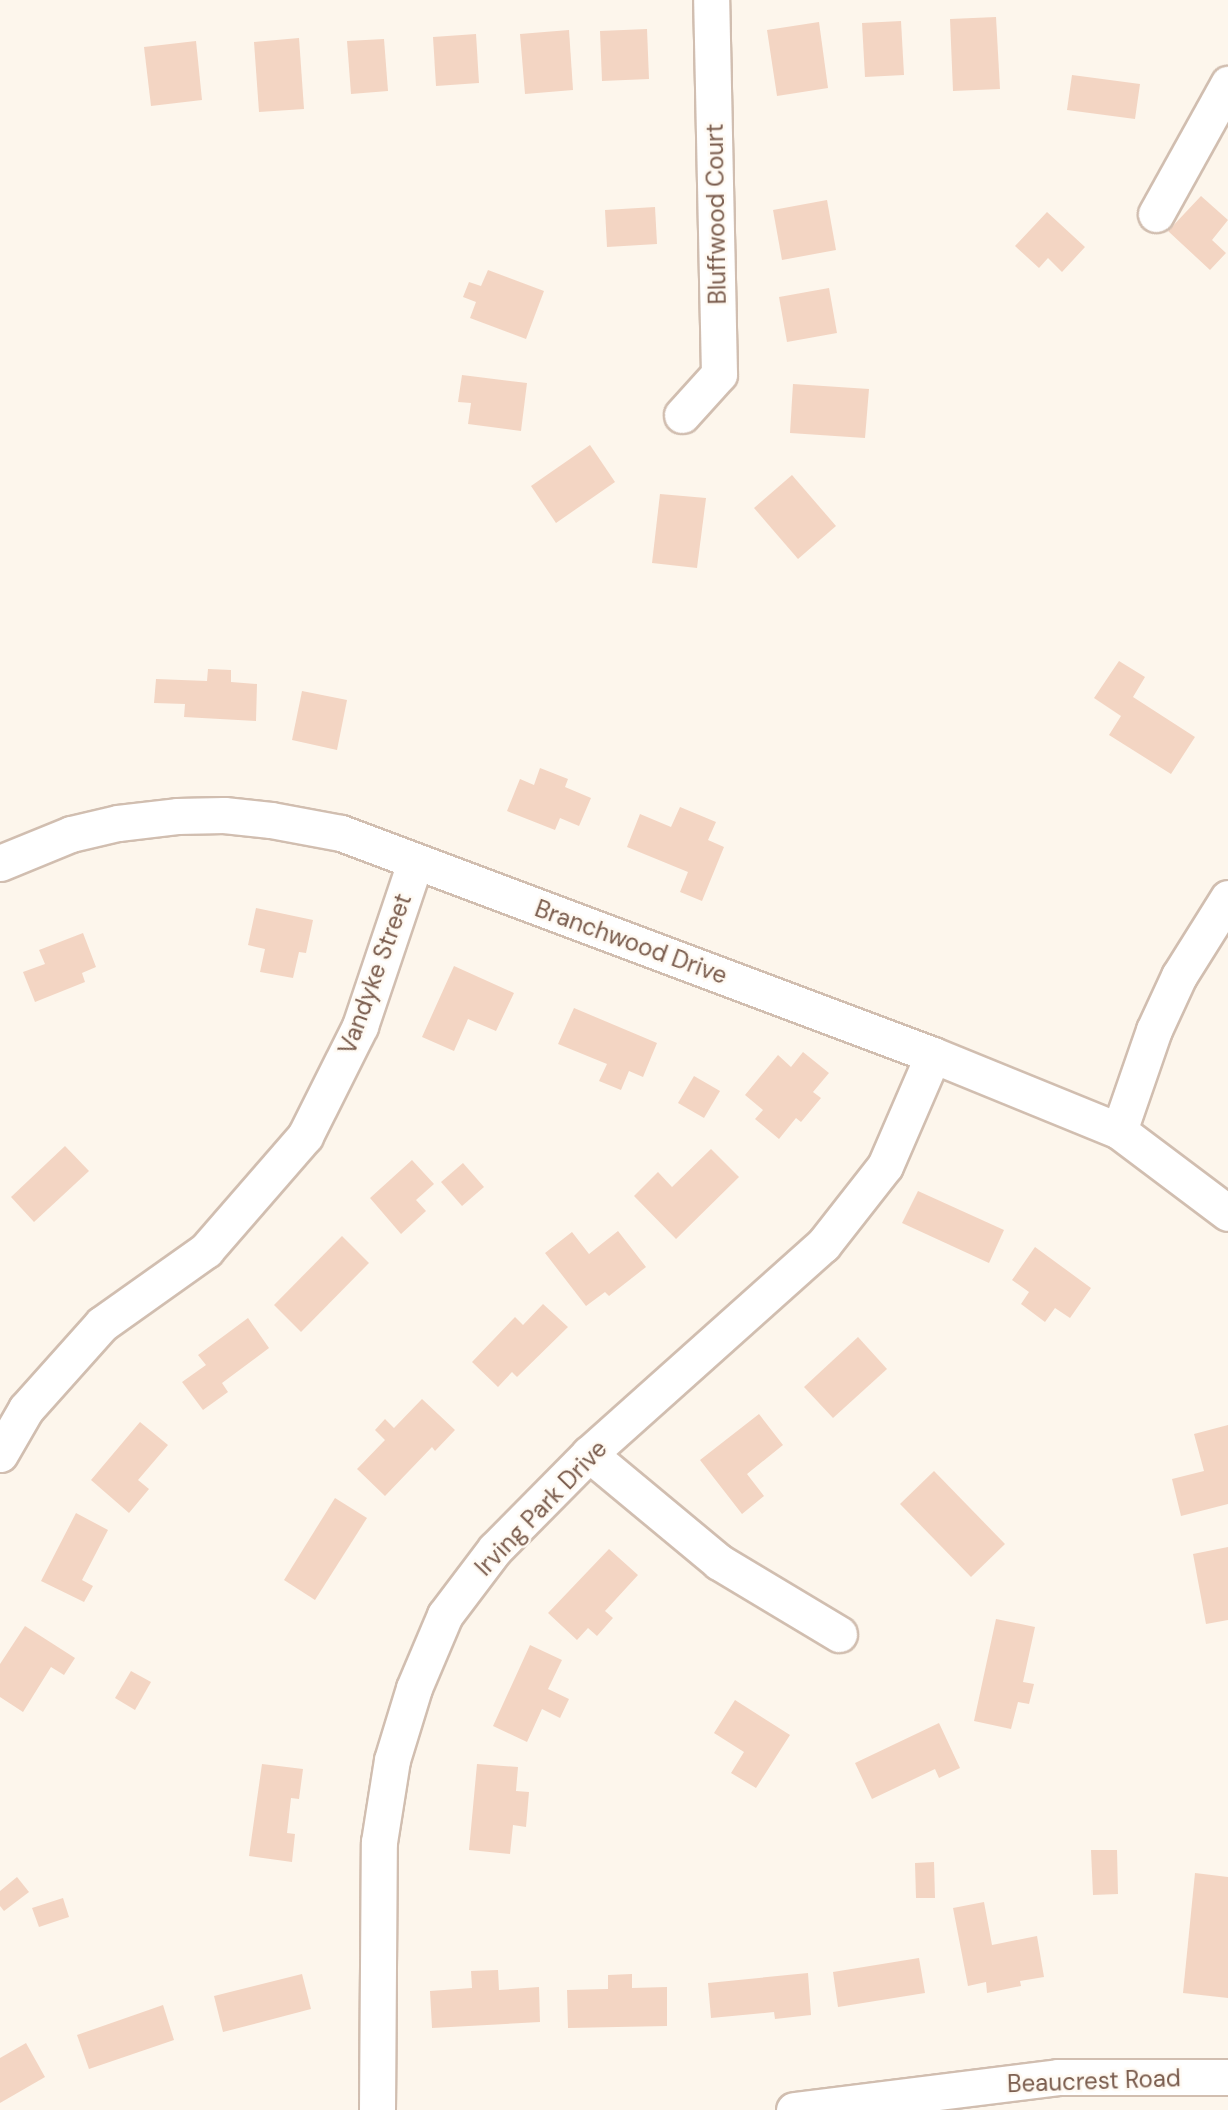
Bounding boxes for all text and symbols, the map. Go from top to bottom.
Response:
street label: Bluffwood Court [700,123,732,305]
street label: Vandyke Street [333,890,417,1058]
street label: Branchwood Drive [531,894,731,990]
street label: Irving Park Drive [469,1434,613,1582]
street label: Beaucrest Road [1007,2064,1181,2098]

